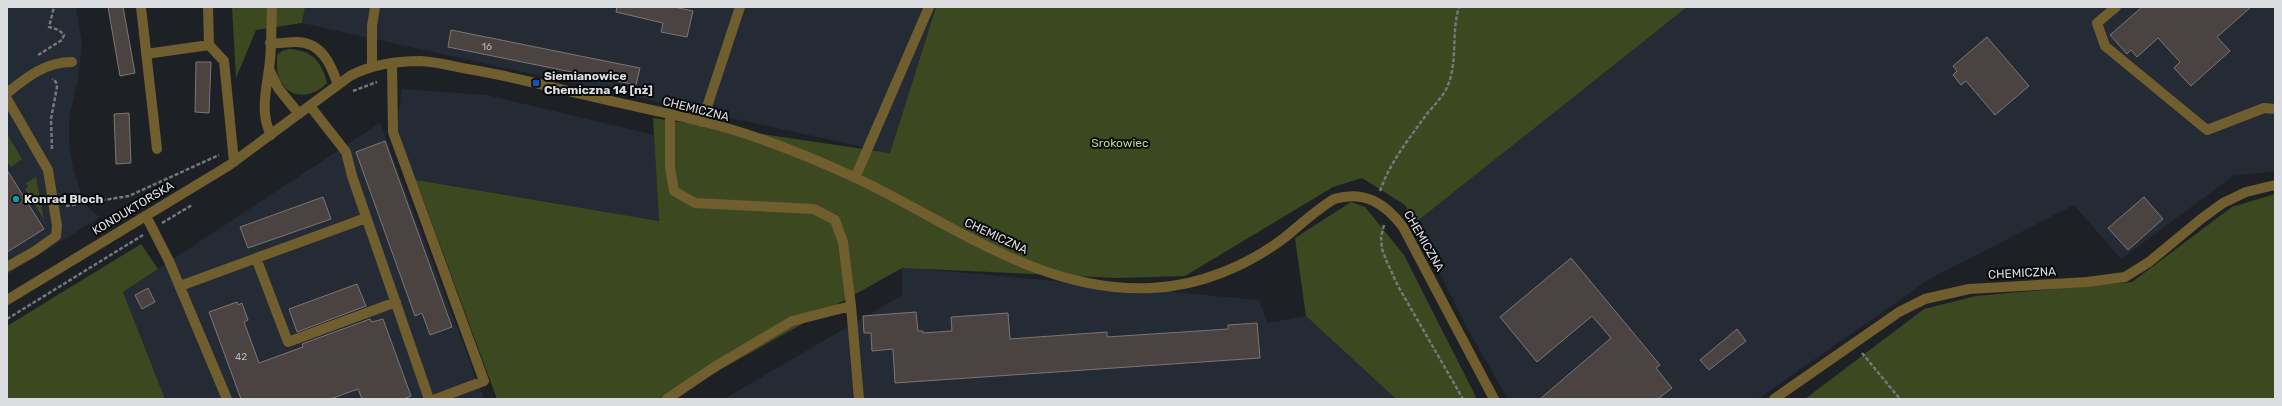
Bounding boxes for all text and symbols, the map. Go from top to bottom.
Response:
house number: 16 [482,41,492,53]
place label: Siemianowice Chemiczna 14 [nż] [544,69,653,97]
marker: Siemianowice Chemiczna 14 [nż] [531,78,541,88]
street label: CHEMICZNA [661,94,731,124]
park label: Srokowiec [1091,136,1149,150]
street label: KONDUKTORSKA [90,178,176,238]
place label: Konrad Bloch [24,192,104,206]
marker: Konrad Bloch [11,194,21,204]
street label: CHEMICZNA [1401,208,1447,274]
street label: CHEMICZNA [962,215,1030,257]
street label: CHEMICZNA [1988,264,2056,282]
house number: 42 [235,351,247,363]

